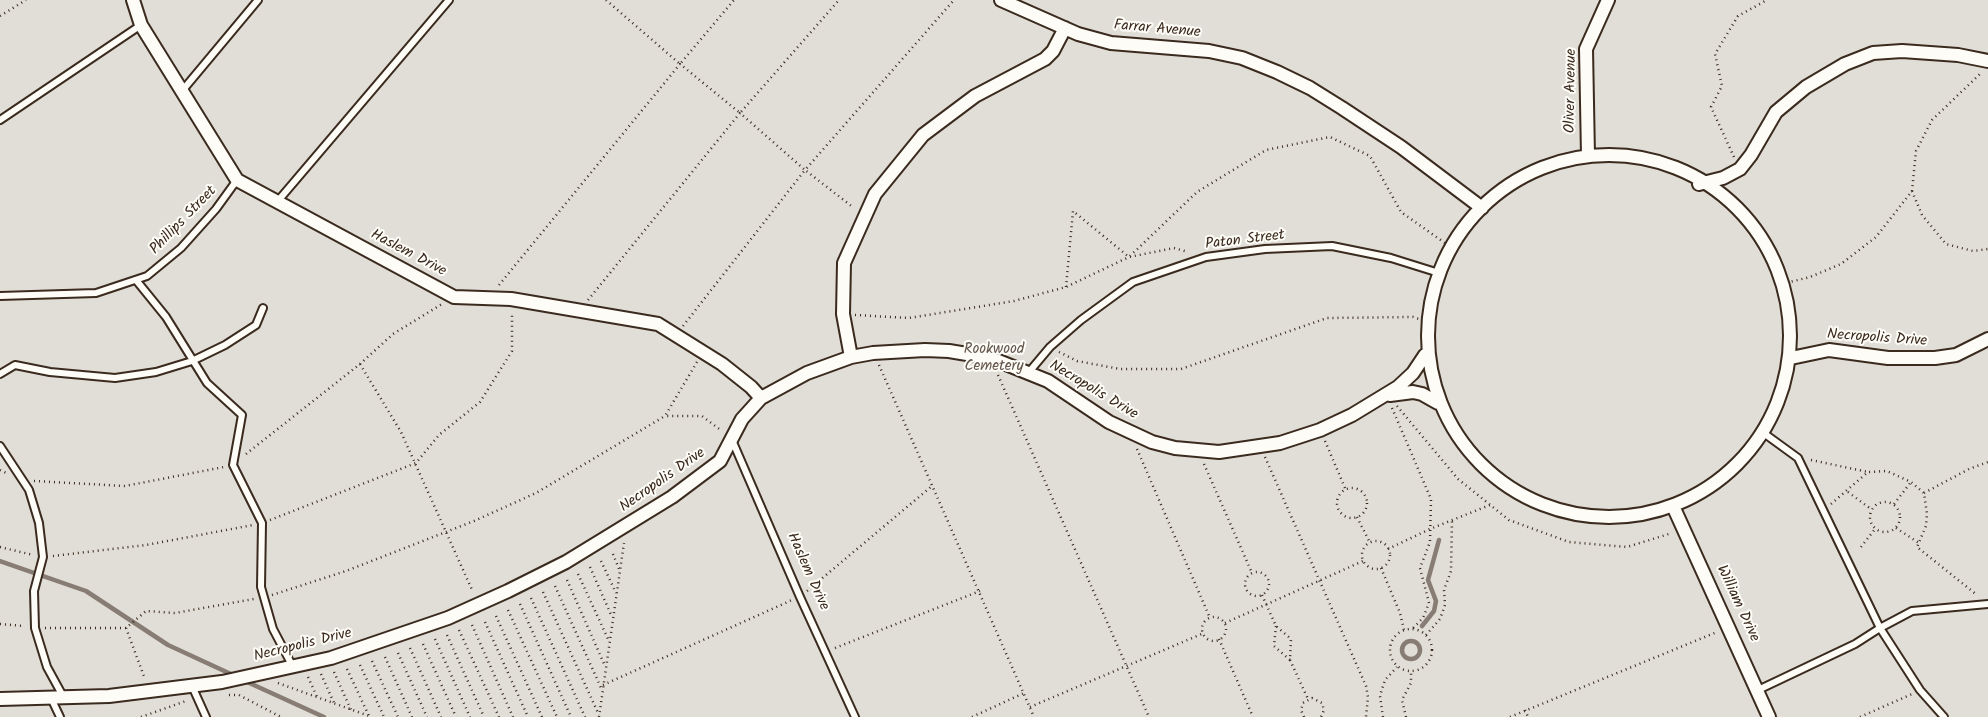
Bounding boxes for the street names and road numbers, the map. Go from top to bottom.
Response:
street label: Farrar Avenue [1113,17,1201,43]
street label: Oliver Avenue [1562,49,1582,133]
street label: Phillips Street [147,183,221,259]
street label: Haslem Drive [367,227,449,281]
street label: Paton Street [1204,227,1286,255]
street label: Necropolis Drive [1826,327,1928,351]
street label: Necropolis Drive [1045,357,1141,425]
street label: Necropolis Drive [617,445,709,517]
street label: Haslem Drive [782,530,832,614]
street label: William Drive [1711,563,1763,645]
street label: Necropolis Drive [252,625,354,667]

